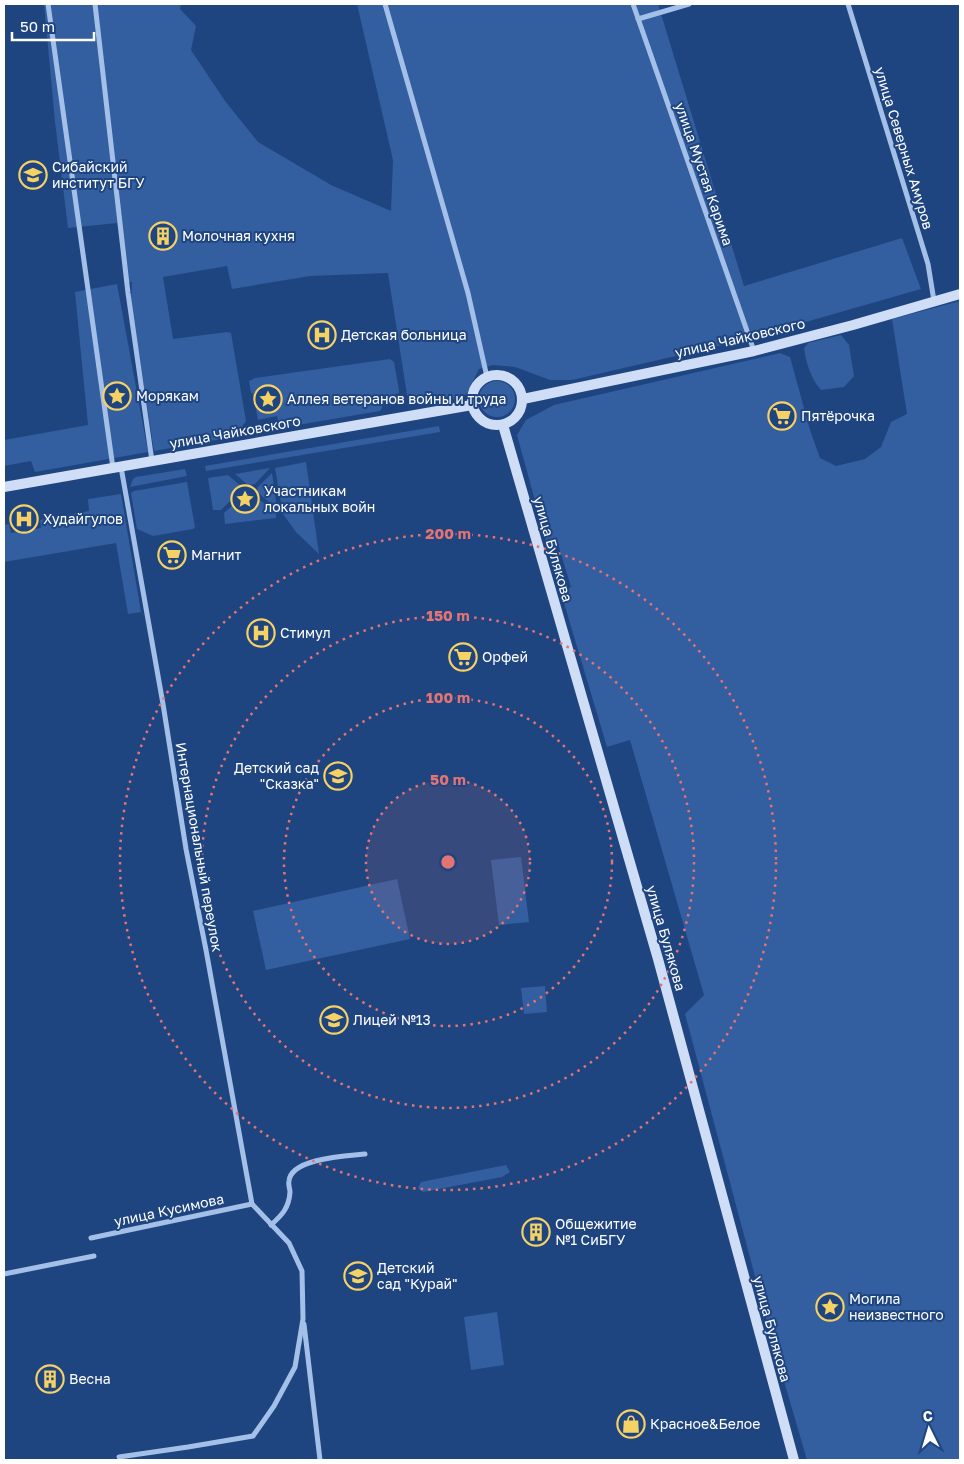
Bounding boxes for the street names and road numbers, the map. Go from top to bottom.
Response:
street label: улица Северных Амуров [872,65,937,231]
street label: улица Мустая Карима [672,100,737,248]
street label: улица Чайковского [673,314,807,361]
street label: улица Чайковского [168,412,302,451]
street label: улица Булякова [530,494,577,604]
street label: Интернациональный переулок [173,741,226,953]
street label: улица Булякова [643,883,690,993]
street label: улица Кусимова [112,1190,225,1229]
street label: улица Булякова [750,1274,795,1384]

